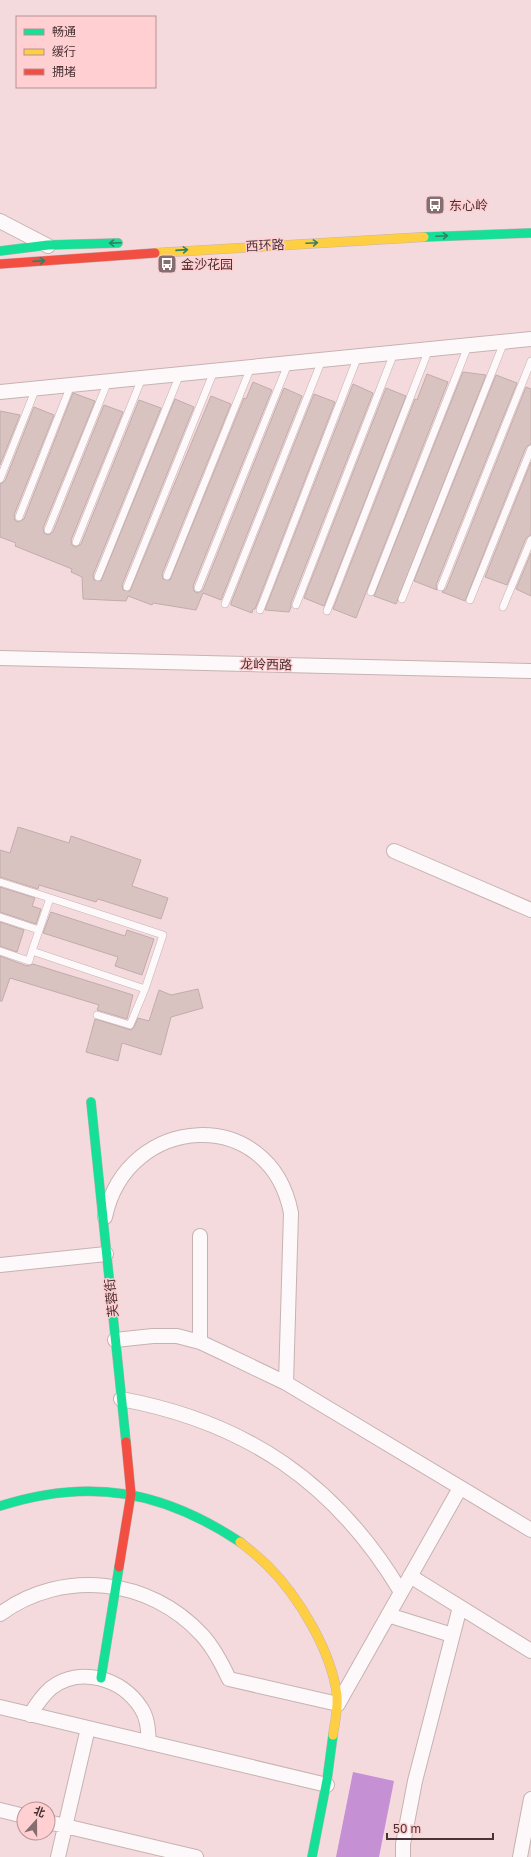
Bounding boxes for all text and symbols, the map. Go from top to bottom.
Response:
legend [16,16,156,88]
text: 畅通 [52,24,76,39]
text: 缓行 [52,44,76,59]
text: 拥堵 [52,64,76,79]
bus stop icon: 东心岭 [424,194,446,216]
place label: 东心岭 [449,197,488,213]
one-way arrow [435,233,448,240]
street label: 西环路 [245,236,285,254]
one-way arrow [109,239,122,246]
one-way arrow [305,239,318,246]
one-way arrow [175,247,188,254]
bus stop icon: 金沙花园 [156,253,178,275]
place label: 金沙花园 [181,256,233,272]
one-way arrow [32,257,45,264]
street label: 龙岭西路 [240,656,292,672]
street label: 芙蓉街 [101,1278,121,1318]
north arrow [16,1801,56,1841]
text: 北 [32,1803,47,1819]
scale bar [387,1815,493,1841]
text: 50 m [393,1821,421,1836]

